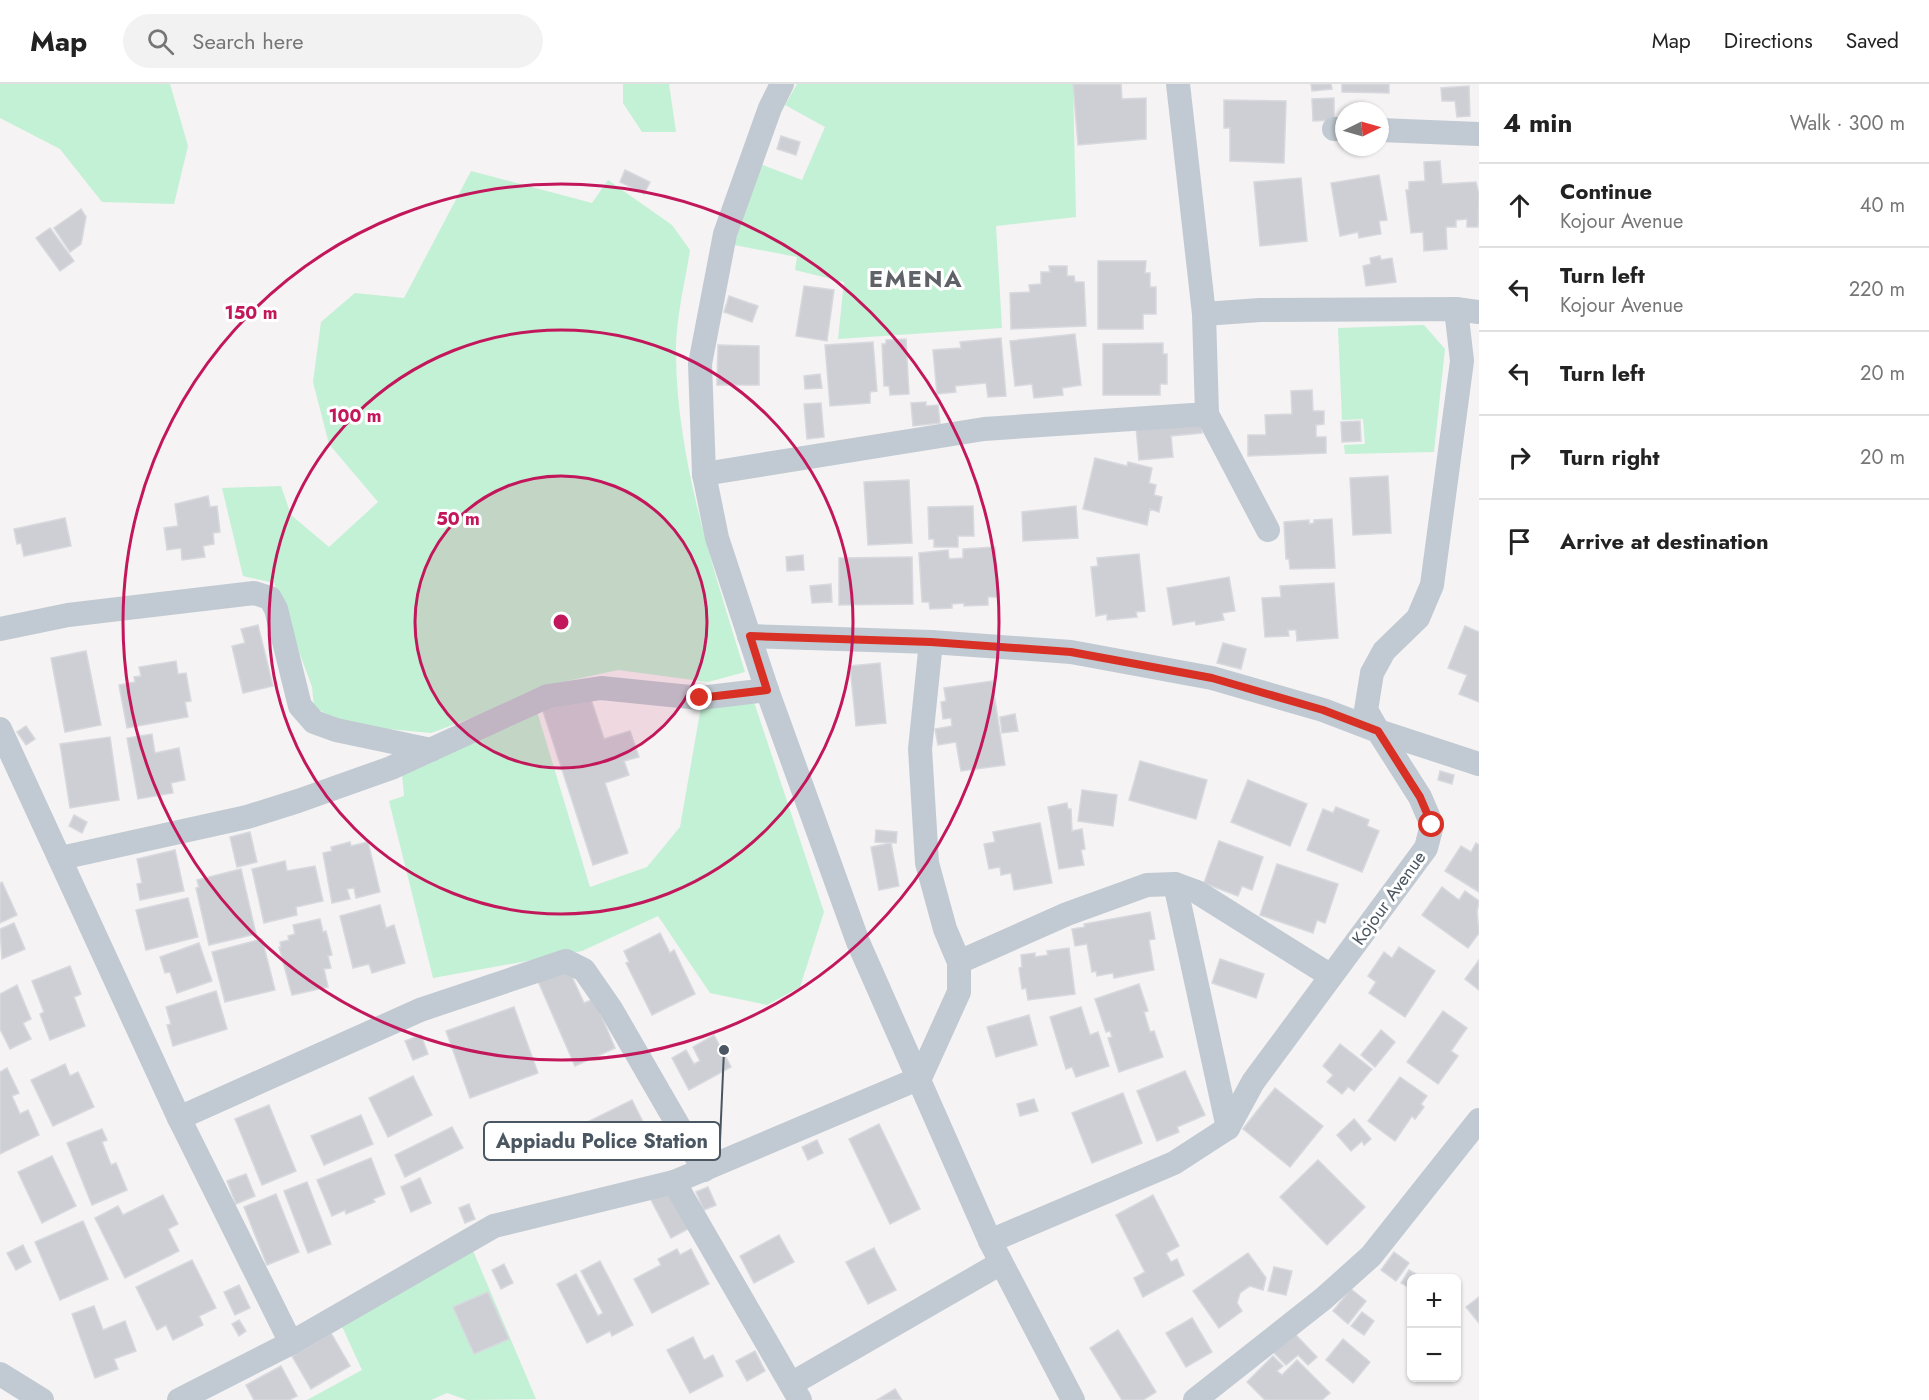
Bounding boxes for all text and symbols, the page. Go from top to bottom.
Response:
search box [123,14,543,68]
text: Map [30,21,87,62]
icon: search [144,25,177,58]
text: Search here [192,25,304,57]
text: Map [1652,26,1691,56]
text: Directions [1724,26,1813,56]
text: Saved [1846,26,1899,56]
north arrow [1335,102,1389,156]
text: 4 min [1503,104,1572,142]
text: Walk · 300 m [1790,109,1905,138]
text: Continue [1560,175,1652,207]
icon: ahead [1503,189,1536,222]
text: 40 m [1860,191,1905,220]
text: Kojour Avenue [1560,207,1683,236]
text: Turn left [1560,259,1645,291]
district label: EMENA [869,261,963,296]
icon: left [1503,273,1536,306]
text: 220 m [1849,275,1905,304]
text: Kojour Avenue [1560,291,1683,320]
text: 150 m [225,300,277,326]
icon: left [1503,357,1536,390]
text: Turn left [1560,357,1645,389]
text: 20 m [1860,359,1905,388]
text: 100 m [328,403,382,429]
icon: right [1503,441,1536,474]
text: Turn right [1560,441,1660,473]
text: 20 m [1860,443,1905,472]
text: 50 m [436,506,480,532]
icon: arrive [1503,525,1536,558]
text: Arrive at destination [1560,525,1769,557]
centre of rings [551,612,571,632]
route end [686,684,712,710]
route start [1418,811,1444,837]
street label: Kojour Avenue [1346,846,1432,950]
callout: Appiadu Police Station [484,1122,720,1160]
text: Appiadu Police Station [495,1127,708,1156]
map controls [1407,1274,1461,1382]
button: + [1407,1274,1461,1328]
button: − [1407,1328,1461,1382]

